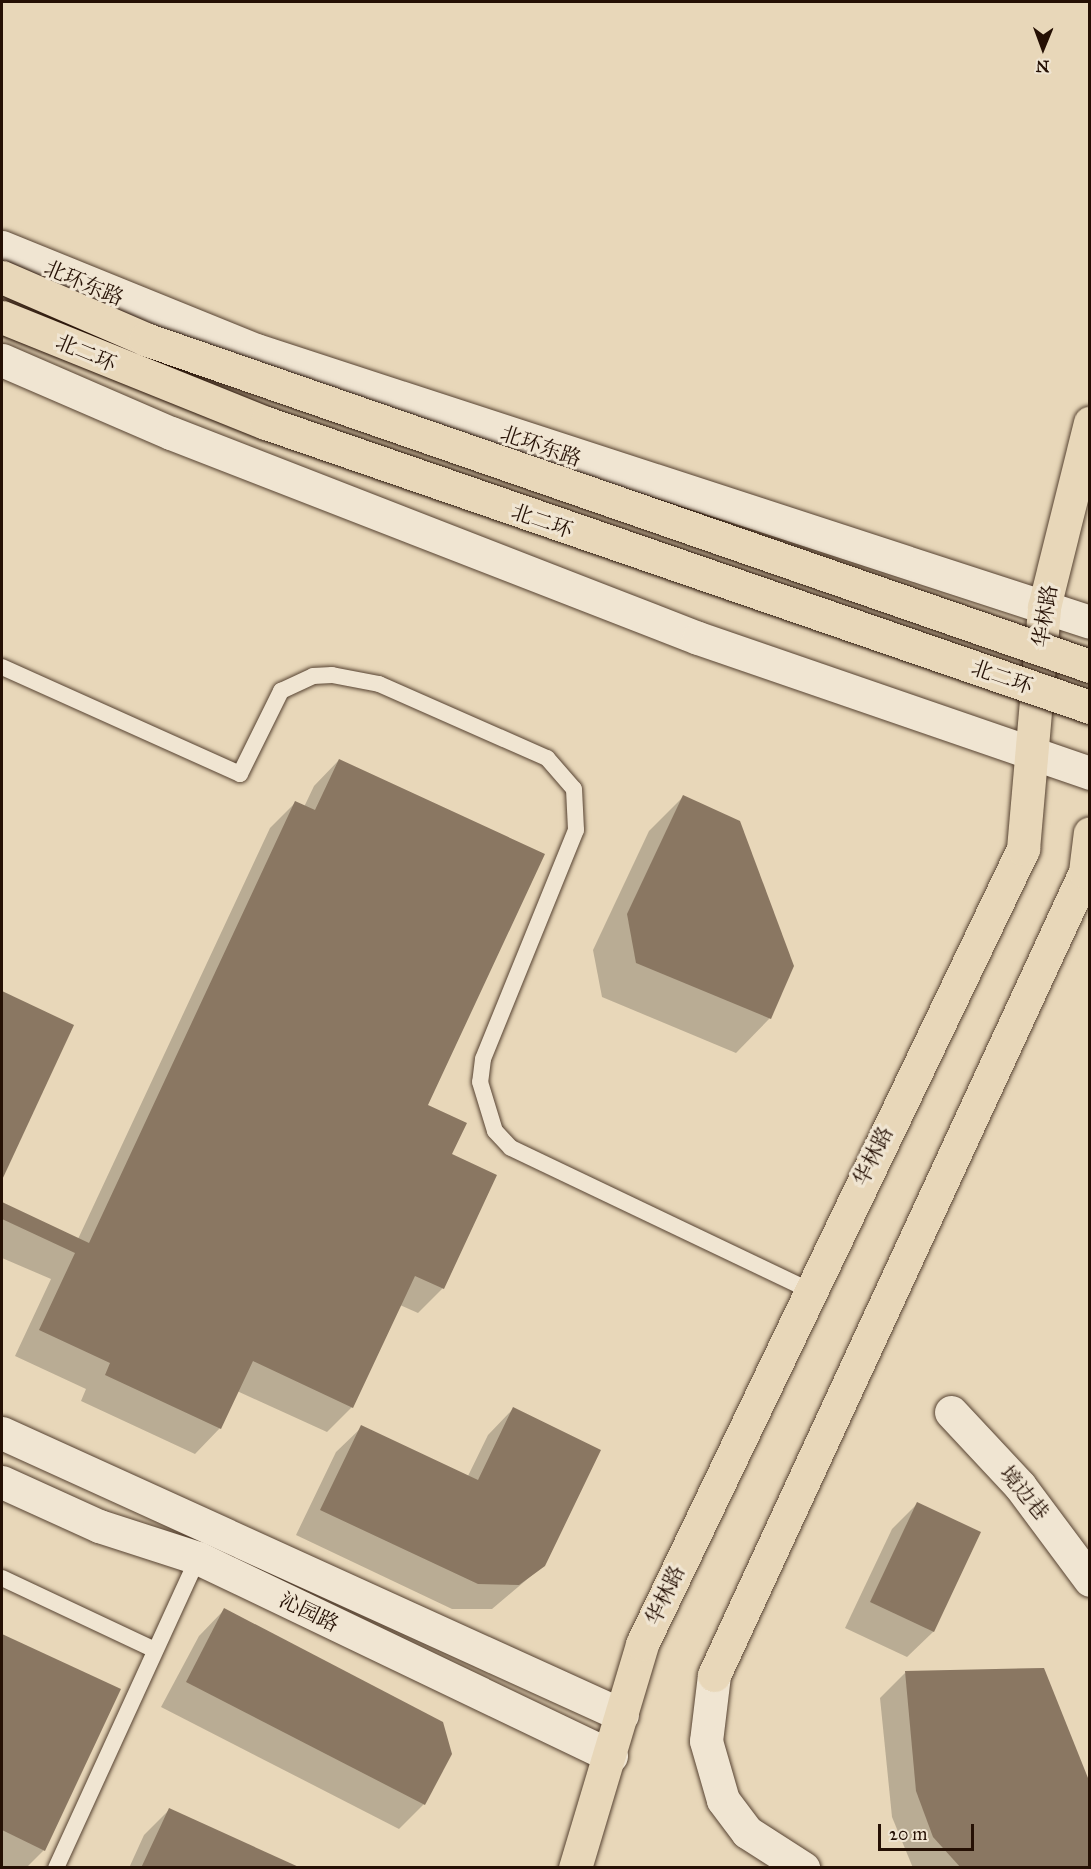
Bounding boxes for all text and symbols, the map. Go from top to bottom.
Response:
north arrow [1013,18,1073,78]
text: N [1036,57,1050,76]
street label: 北环东路 [40,255,128,311]
street label: 北二环 [52,329,120,377]
street label: 北环东路 [497,420,585,472]
street label: 北二环 [508,499,576,543]
street label: 华林路 [1028,583,1062,649]
street label: 北二环 [968,655,1036,699]
street label: 华林路 [848,1122,898,1190]
street label: 境边巷 [994,1461,1054,1525]
street label: 华林路 [640,1561,690,1629]
street label: 沁园路 [275,1587,343,1637]
scale bar [881,1812,977,1850]
text: 20 m [889,1823,927,1845]

